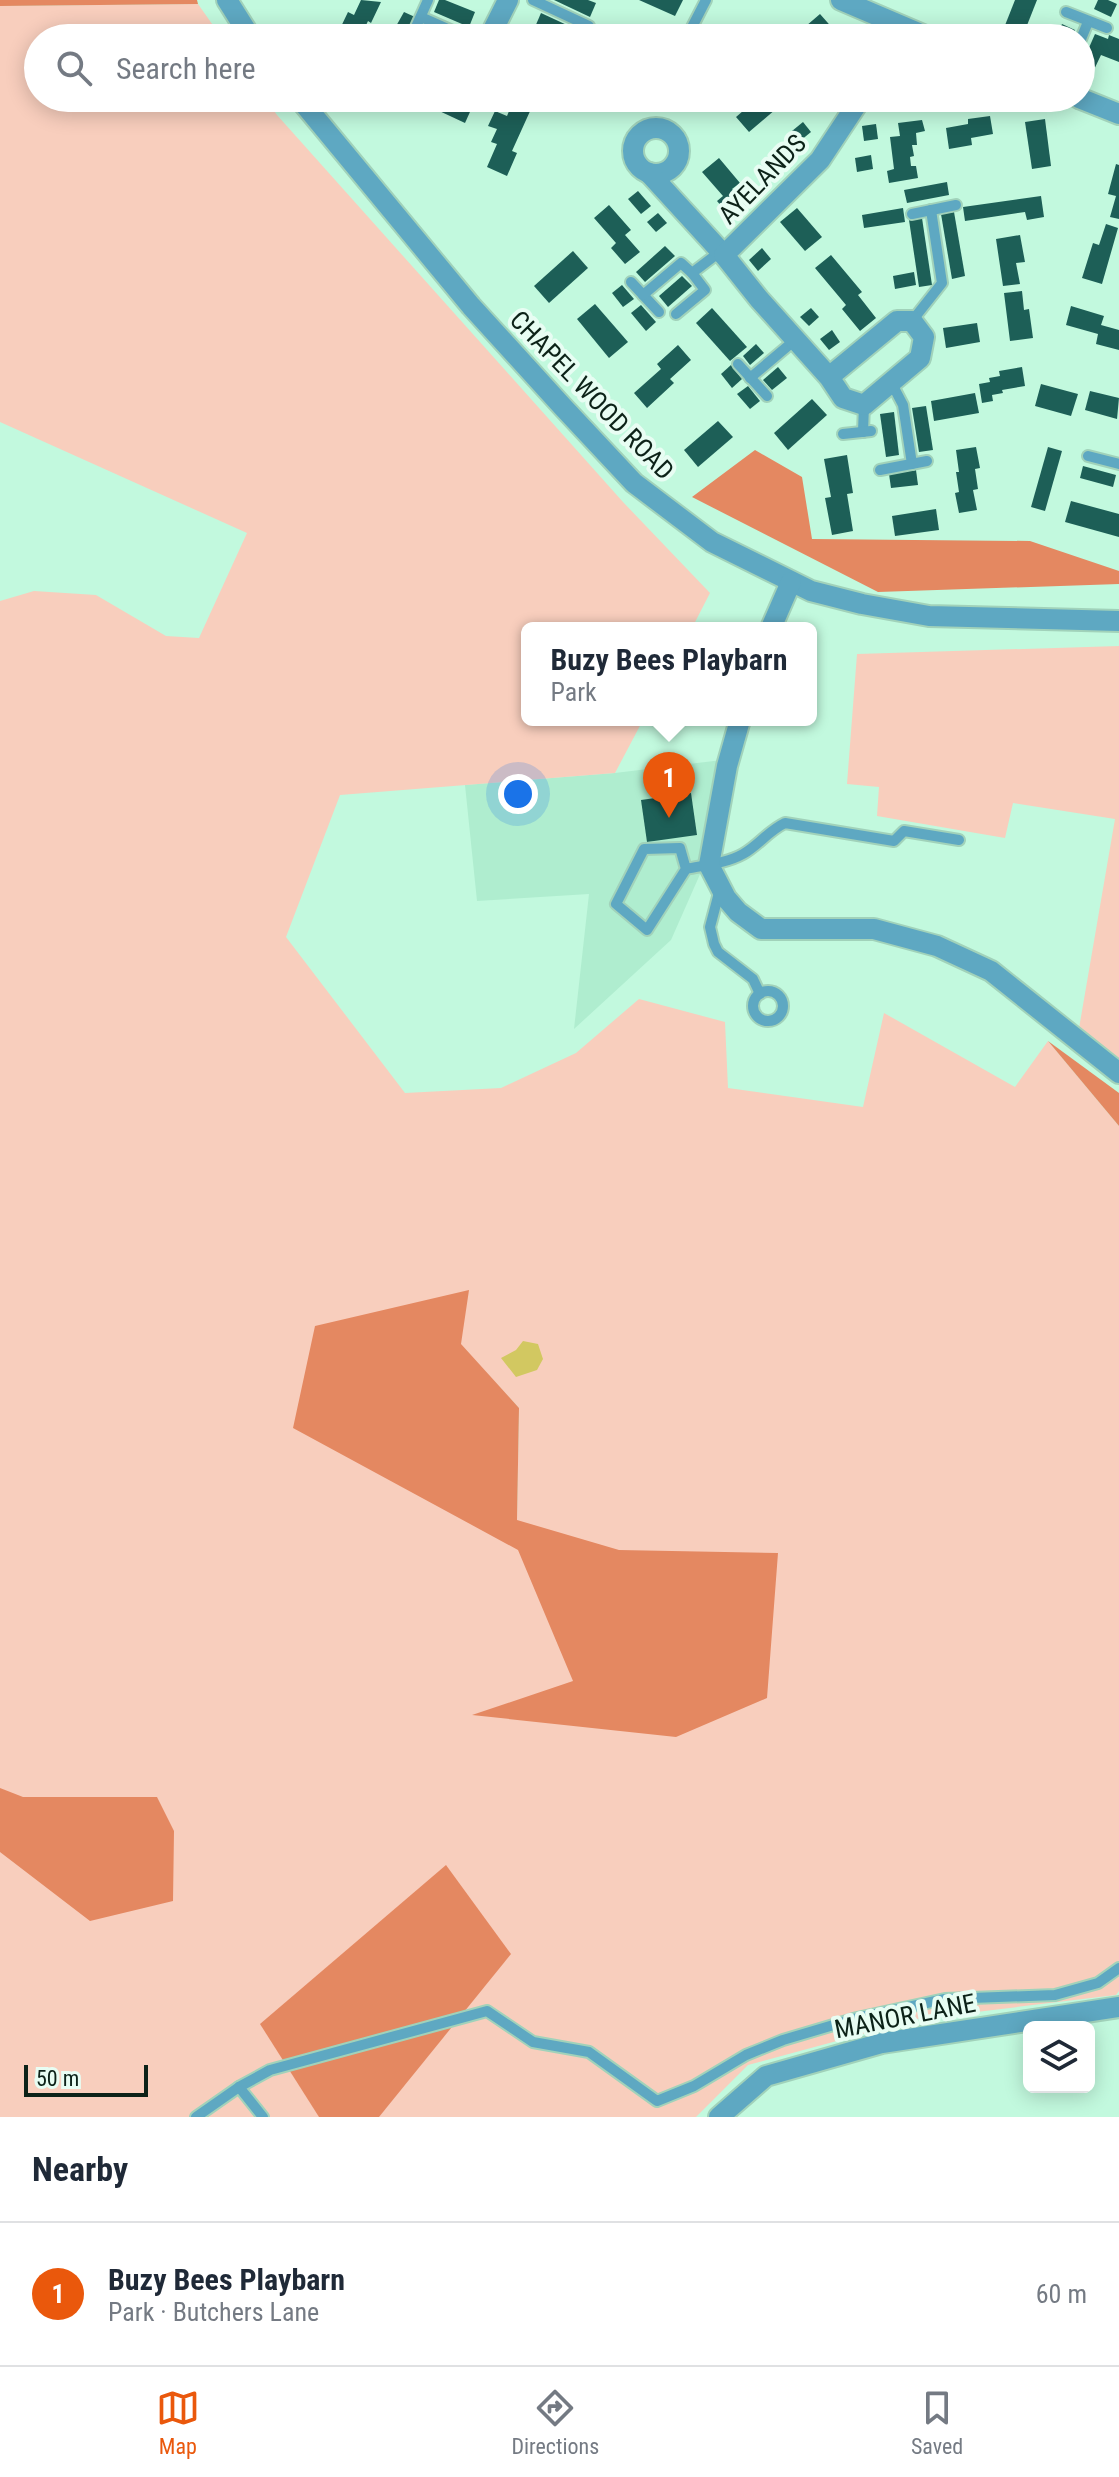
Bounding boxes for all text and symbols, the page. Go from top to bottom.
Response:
search box [24,24,1095,112]
icon: search [52,46,96,90]
text: Search here [116,51,256,86]
street label: AYELANDS [712,128,812,230]
street label: CHAPEL WOOD ROAD [504,305,680,485]
popup [521,622,817,726]
text: Buzy Bees Playbarn [550,642,788,677]
text: Park [550,677,597,707]
pin: 1 [643,752,695,818]
your location [498,774,538,814]
street label: MANOR LANE [832,1988,978,2044]
map controls [1023,2021,1095,2093]
button: layers [1023,2021,1095,2093]
scale bar [24,2061,148,2097]
text: 50 m [36,2066,79,2091]
text: Nearby [32,2149,128,2189]
text: Buzy Bees Playbarn [108,2262,345,2297]
text: 1 [51,2279,65,2309]
text: 60 m [1036,2279,1087,2309]
text: Park · Butchers Lane [108,2297,319,2327]
tab: Map [156,2386,200,2459]
tab: Directions [511,2386,599,2459]
tab: Saved [911,2386,963,2459]

